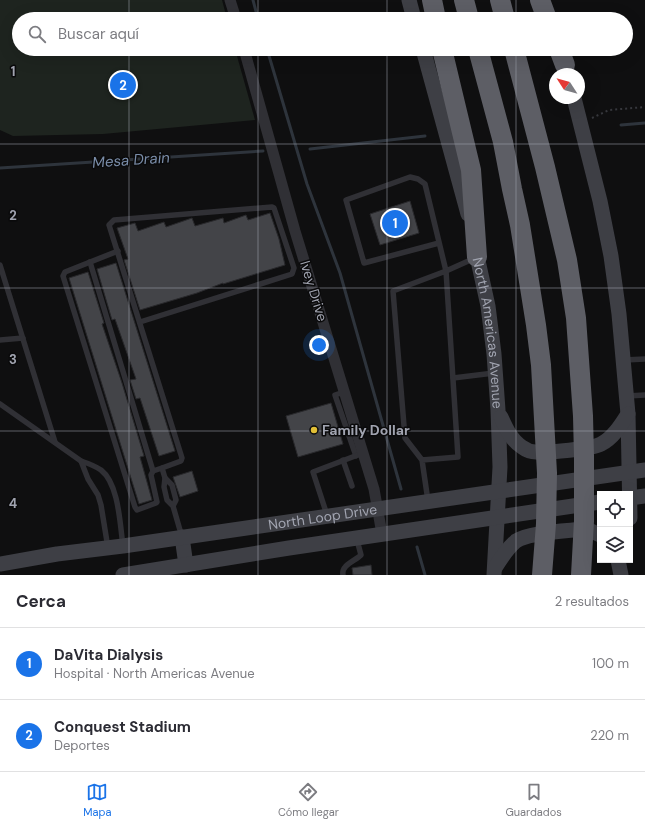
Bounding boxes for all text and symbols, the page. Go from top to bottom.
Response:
search box [12,12,633,56]
icon: search [26,23,48,45]
text: Buscar aquí [58,24,139,44]
text: 1 [11,63,15,80]
north arrow [549,68,585,104]
pin: 2 [110,70,136,100]
water label: Mesa Drain [92,147,171,173]
text: 2 [9,207,17,224]
pin: 1 [382,208,408,238]
street label: North Americas Avenue [468,255,507,409]
street label: Ivey Drive [296,258,332,324]
your location [309,335,329,355]
text: 3 [9,351,17,368]
place label: Family Dollar [322,421,410,439]
marker: Family Dollar [309,425,319,435]
map controls [597,491,633,563]
button: locate [597,491,633,527]
text: 4 [9,495,17,512]
street label: North Loop Drive [267,500,378,534]
button: layers [597,527,633,563]
text: Cerca [16,590,66,612]
text: 2 resultados [555,593,629,610]
text: DaVita Dialysis [54,645,163,665]
text: 1 [27,655,31,672]
text: 100 m [592,655,629,672]
text: Hospital · North Americas Avenue [54,665,255,682]
text: Conquest Stadium [54,717,191,737]
text: 2 [25,727,33,744]
text: 220 m [590,727,629,744]
text: Deportes [54,737,110,754]
tab: Mapa [83,781,111,819]
tab: Cómo llegar [278,781,339,819]
tab: Guardados [505,781,562,819]

